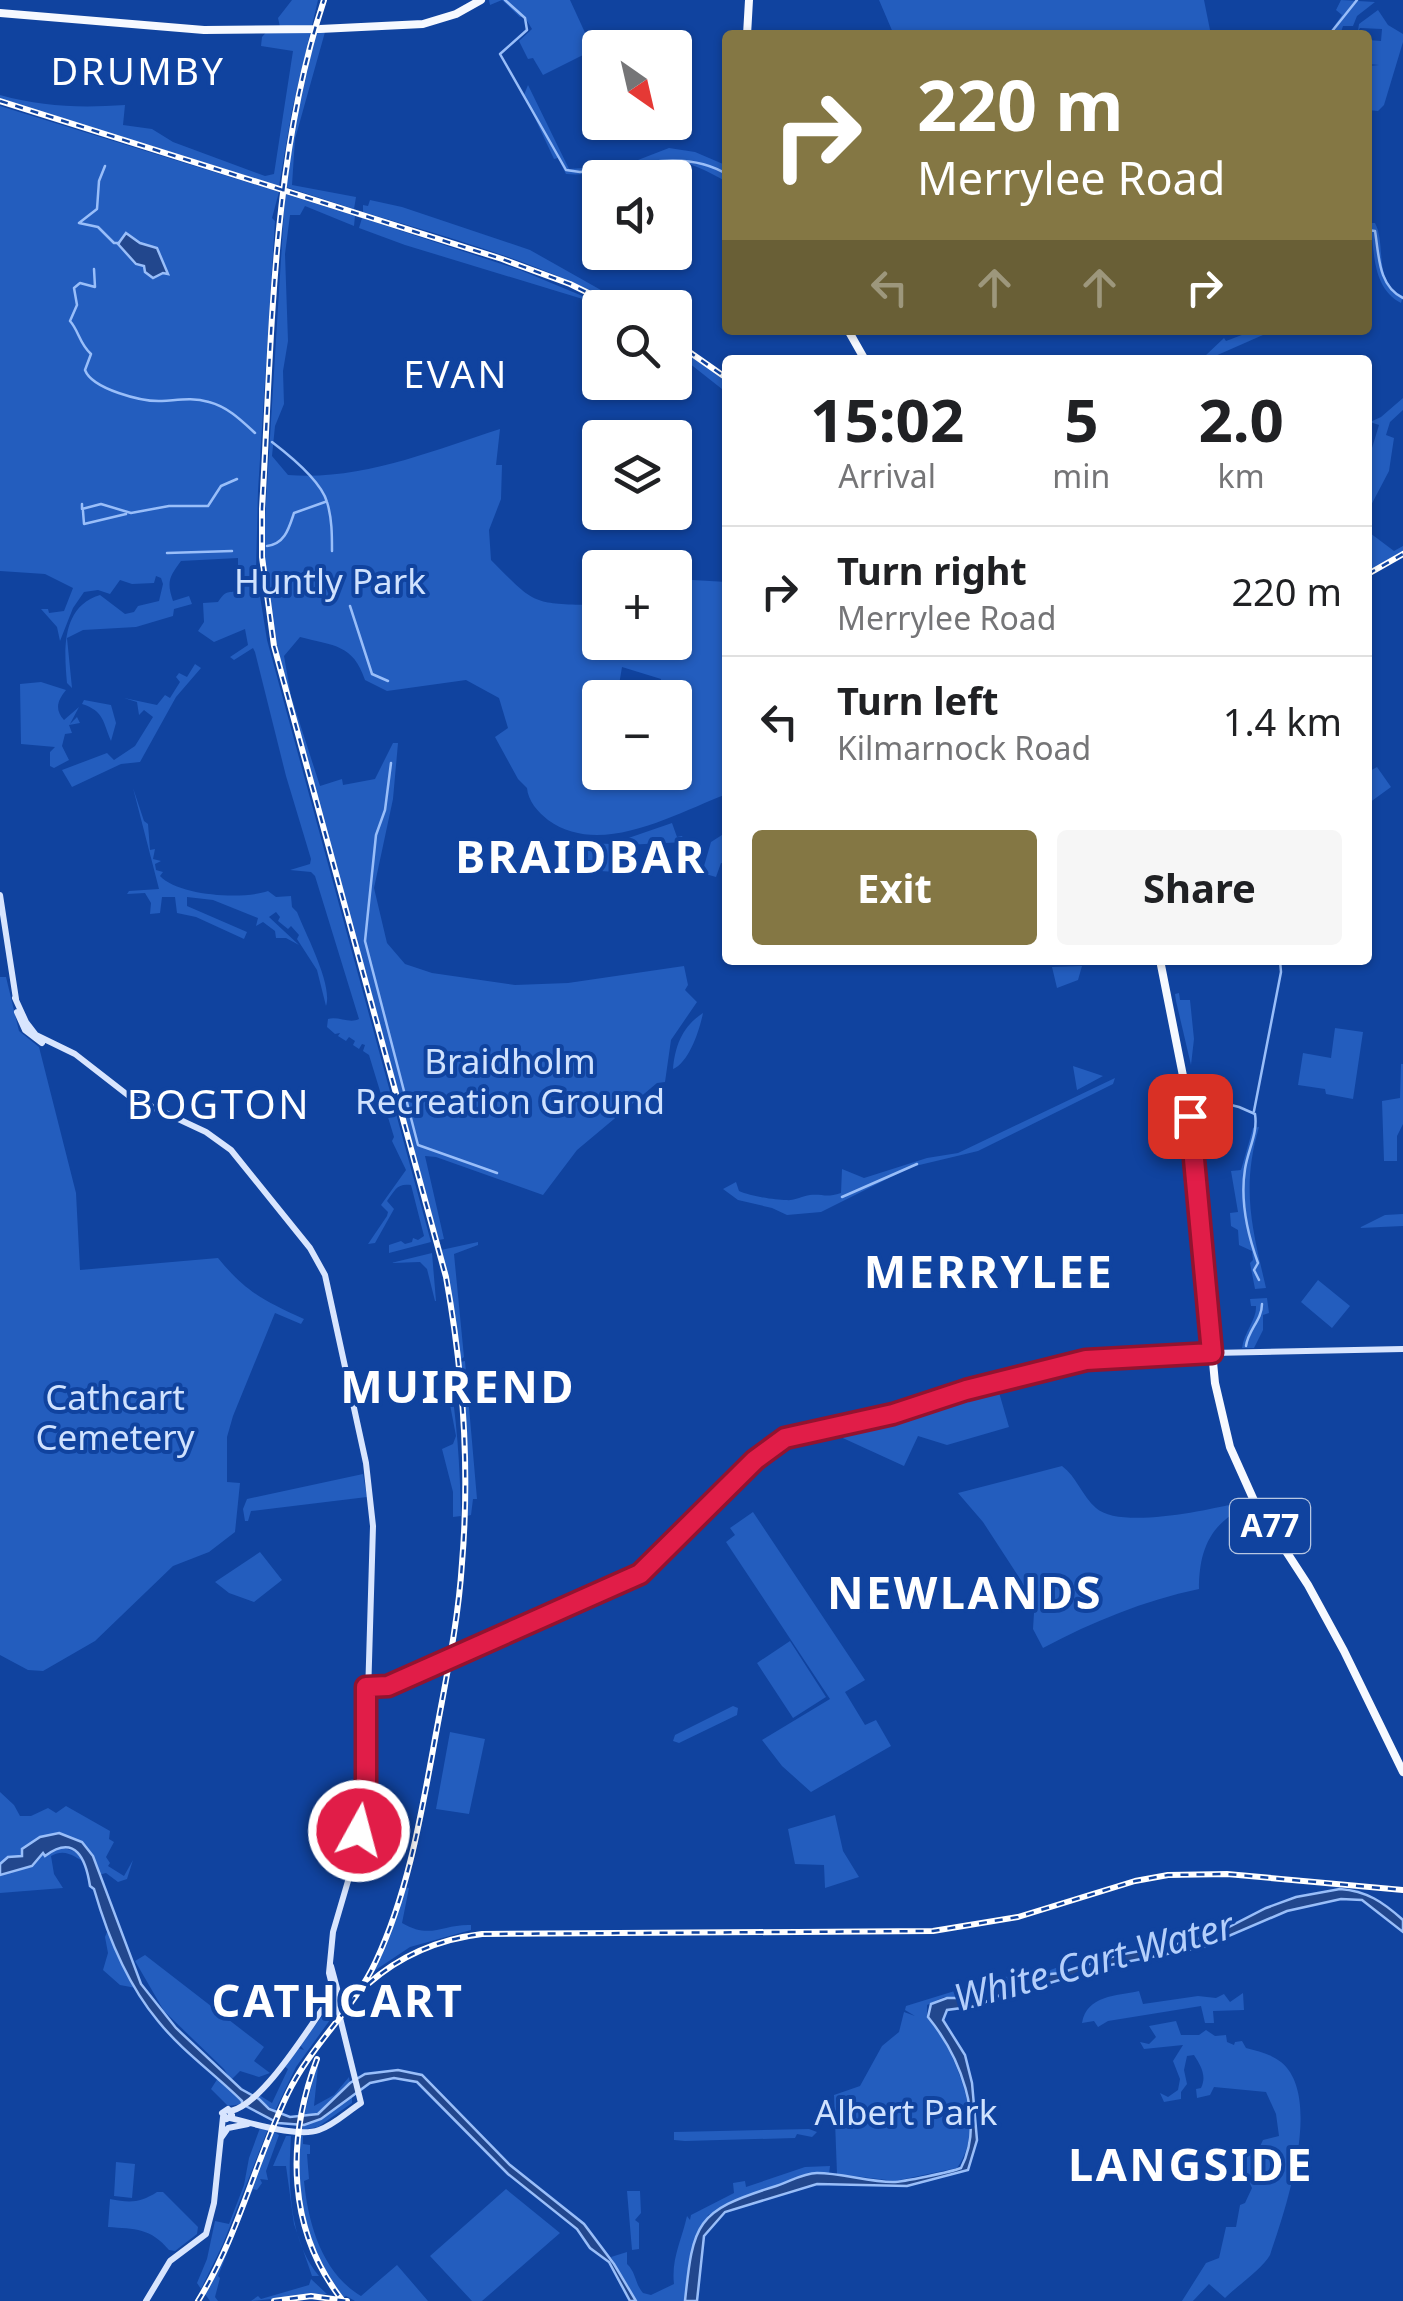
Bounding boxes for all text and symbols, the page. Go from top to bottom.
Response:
north arrow [582,30,692,140]
map controls [582,30,692,790]
district label: DRUMBY [51,44,225,96]
text: 220 m [917,56,1124,152]
icon: right [752,70,882,200]
text: Merrylee Road [917,147,1226,208]
button: sound [582,160,692,270]
icon: left [862,260,917,315]
icon: ahead [967,260,1022,315]
icon: ahead [1072,260,1127,315]
icon: right [1177,260,1232,315]
button: search [582,290,692,400]
district label: EVAN [403,347,509,399]
text: 15:02 [810,378,964,460]
text: 5 [1064,378,1098,460]
text: 2.0 [1198,378,1284,460]
button: layers [582,420,692,530]
text: Arrival [838,454,936,497]
text: min [1052,454,1110,497]
text: km [1218,454,1265,497]
text: Turn right [837,544,1027,596]
button: + [582,550,692,660]
park label: Huntly Park [234,557,426,604]
icon: right [752,564,807,619]
text: 220 m [1231,565,1342,617]
text: Merrylee Road [837,596,1056,639]
text: Turn left [837,674,999,726]
button: − [582,680,692,790]
icon: left [752,694,807,749]
text: 1.4 km [1223,695,1342,747]
text: Kilmarnock Road [837,726,1091,769]
district label: BRAIDBAR [455,825,707,886]
button: Exit [752,830,1037,945]
button: Share [1057,830,1342,945]
park label: Braidholm Recreation Ground [355,1037,665,1124]
pin [1148,1074,1233,1159]
district label: BOGTON [127,1076,311,1131]
icon: arrive [1163,1089,1218,1144]
district label: MERRYLEE [864,1240,1114,1301]
district label: MUIREND [340,1355,576,1416]
park label: Cathcart Cemetery [35,1373,195,1460]
road number: A77 [1230,1499,1310,1553]
district label: NEWLANDS [827,1561,1103,1622]
position arrow [307,1779,411,1883]
water label: White Cart Water [948,1897,1241,2022]
district label: CATHCART [212,1969,464,2030]
park label: Albert Park [815,2088,998,2135]
district label: LANGSIDE [1068,2133,1314,2194]

